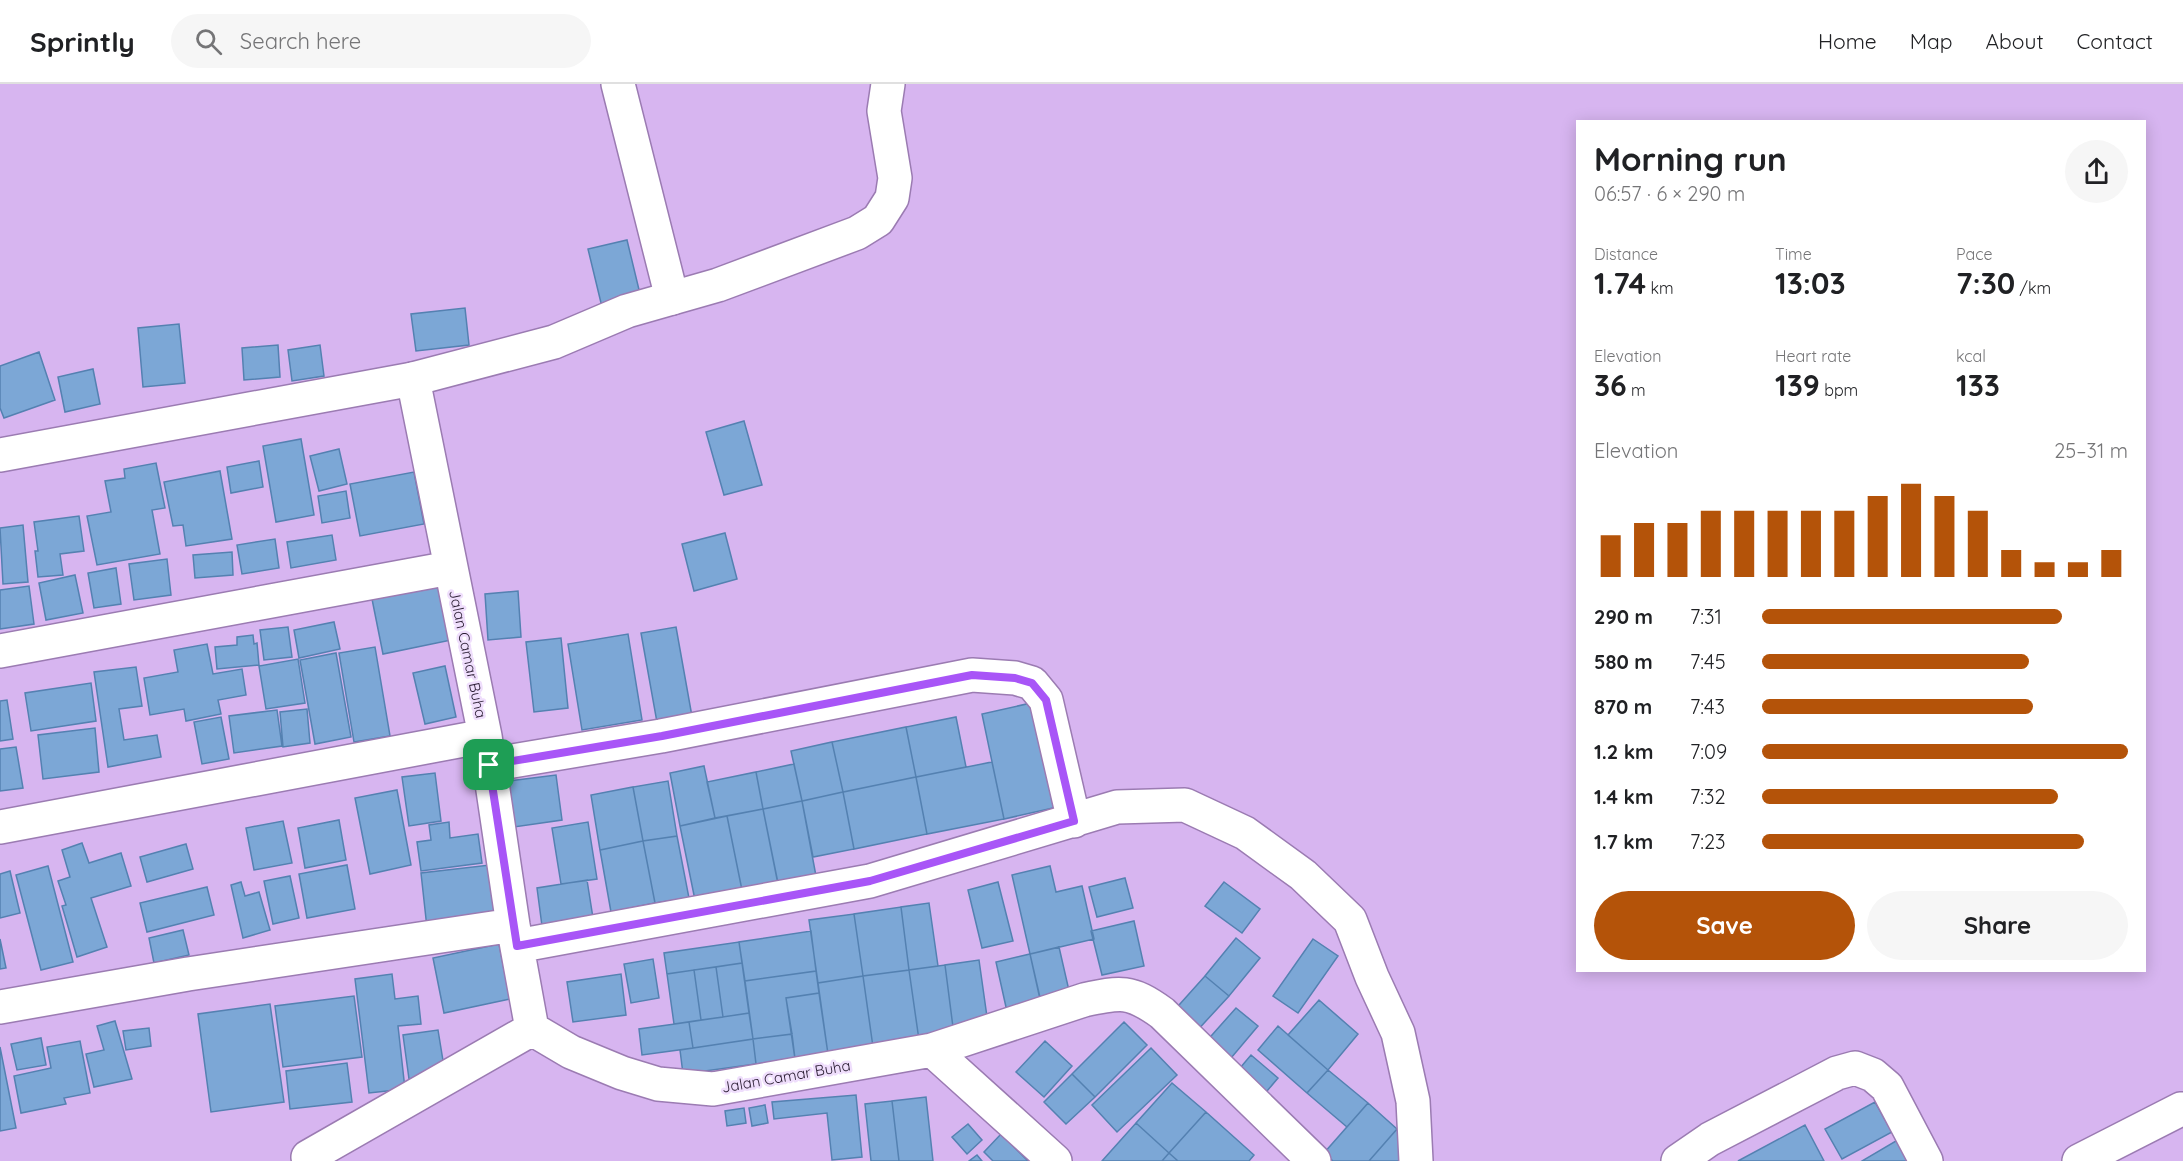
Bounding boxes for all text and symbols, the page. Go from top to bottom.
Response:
search box [171,14,591,68]
text: Sprintly [30,24,135,59]
icon: search [192,25,225,58]
text: Search here [240,27,361,55]
text: Home [1818,28,1877,54]
text: Map [1910,28,1953,54]
text: About [1986,28,2044,54]
text: Contact [2077,28,2153,54]
text: Morning run [1594,138,1787,179]
button: share [2065,140,2128,203]
text: 06:57 · 6 × 290 m [1594,181,1745,206]
text: Distance [1594,244,1658,264]
text: Time [1775,244,1812,264]
text: Pace [1956,244,1992,264]
text: 1.74 [1594,264,1646,302]
text: 13:03 [1775,264,1846,302]
text: 7:30 [1956,264,2015,302]
text: km [1646,278,1674,298]
text: /km [2015,278,2051,298]
text: Elevation [1594,346,1661,366]
text: Heart rate [1775,346,1851,366]
text: kcal [1956,346,1986,366]
text: 36 [1594,366,1627,404]
text: 139 [1775,366,1820,404]
text: 133 [1956,366,2000,404]
text: m [1627,380,1646,400]
text: bpm [1820,380,1858,400]
text: Elevation [1594,438,1678,463]
text: 25–31 m [2054,438,2128,463]
street label: Jalan Camar Buha [445,588,491,720]
text: 290 m [1594,604,1653,629]
text: 7:31 [1690,604,1722,629]
text: 580 m [1594,649,1653,674]
text: 7:45 [1690,649,1726,674]
text: 870 m [1594,694,1652,719]
text: 7:43 [1690,694,1725,719]
pin [463,739,514,790]
text: 1.2 km [1594,739,1654,764]
text: 7:09 [1690,739,1727,764]
icon: arrive [472,748,505,781]
text: 1.4 km [1594,784,1653,809]
text: 7:32 [1690,784,1726,809]
text: 1.7 km [1594,829,1653,854]
text: 7:23 [1690,829,1726,854]
button: Save [1594,891,1855,960]
button: Share [1867,891,2128,960]
street label: Jalan Camar Buha [720,1055,852,1097]

